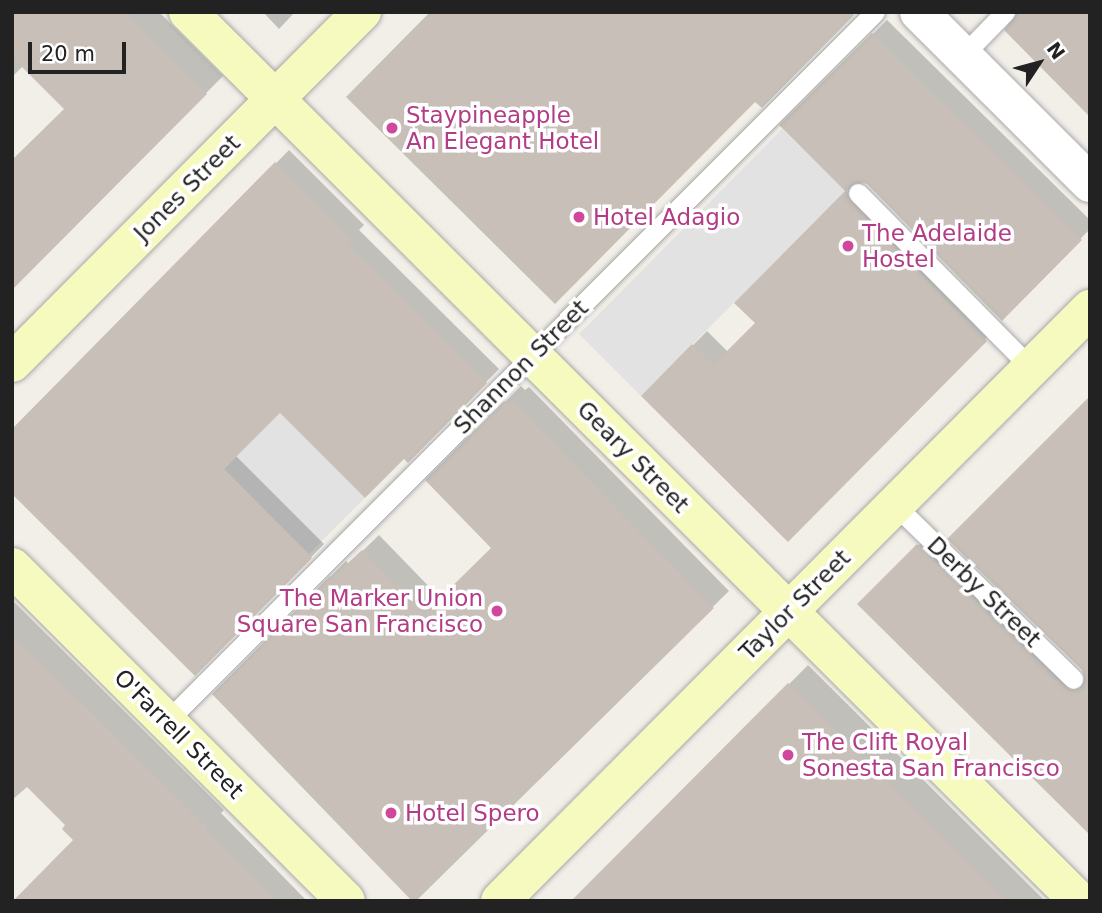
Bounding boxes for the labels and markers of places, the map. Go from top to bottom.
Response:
place label: Staypineapple An Elegant Hotel [406,101,599,155]
marker: Staypineapple An Elegant Hotel [384,120,400,136]
place label: Hotel Adagio [593,203,740,231]
marker: Hotel Adagio [571,209,587,225]
place label: The Adelaide Hostel [862,219,1012,273]
marker: The Adelaide Hostel [840,238,856,254]
place label: The Marker Union Square San Francisco [237,584,483,638]
marker: The Marker Union Square San Francisco [489,603,505,619]
place label: The Clift Royal Sonesta San Francisco [802,728,1060,782]
marker: The Clift Royal Sonesta San Francisco [780,747,796,763]
place label: Hotel Spero [405,799,540,827]
marker: Hotel Spero [383,805,399,821]

